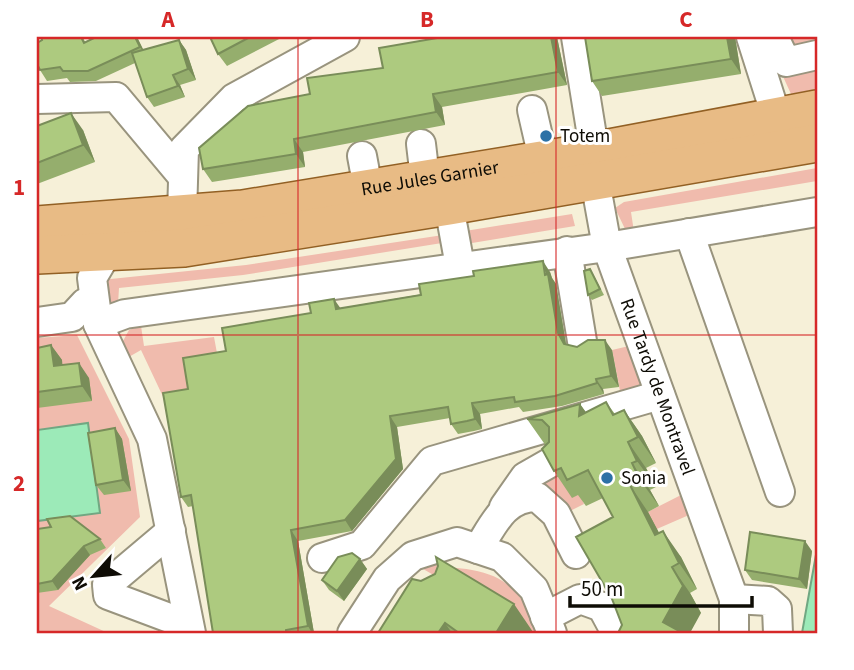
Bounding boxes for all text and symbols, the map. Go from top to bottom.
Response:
text: A [160,3,175,36]
text: B [420,3,434,36]
text: C [679,3,693,36]
place label: Totem [560,123,610,150]
marker: Totem [538,128,554,144]
street label: Rue Jules Garnier [359,154,501,203]
text: 1 [13,171,25,204]
street label: Rue Tardy de Montravel [613,295,702,479]
place label: Sonia [621,465,666,492]
text: 2 [13,467,25,500]
marker: Sonia [599,470,615,486]
north arrow [60,540,130,610]
scale bar [570,565,752,609]
text: N [65,571,95,595]
text: 50 m [581,574,623,604]

